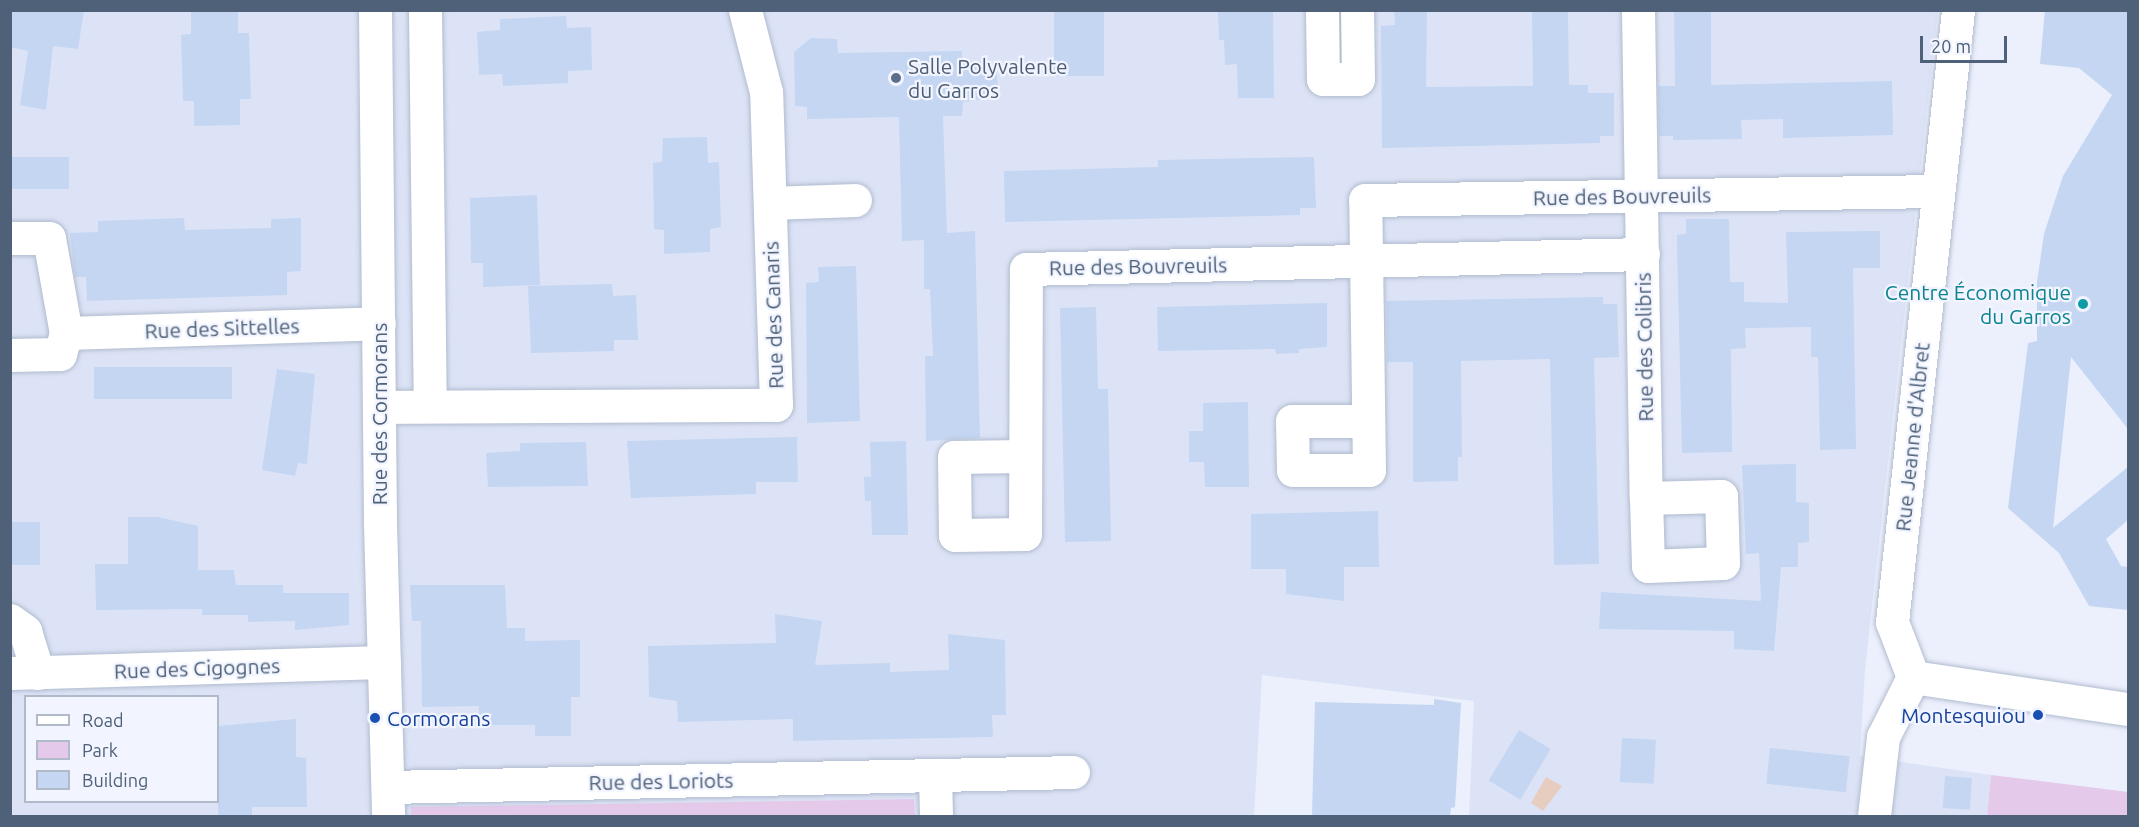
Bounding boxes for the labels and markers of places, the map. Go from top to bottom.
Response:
place label: Salle Polyvalente du Garros [908,53,1068,103]
marker: Salle Polyvalente du Garros [889,71,903,85]
place label: Centre Économique du Garros [1885,279,2071,329]
marker: Centre Économique du Garros [2076,297,2090,311]
place label: Montesquiou [1901,702,2026,728]
place label: Cormorans [387,705,490,731]
marker: Montesquiou [2031,708,2045,722]
marker: Cormorans [368,711,382,725]

